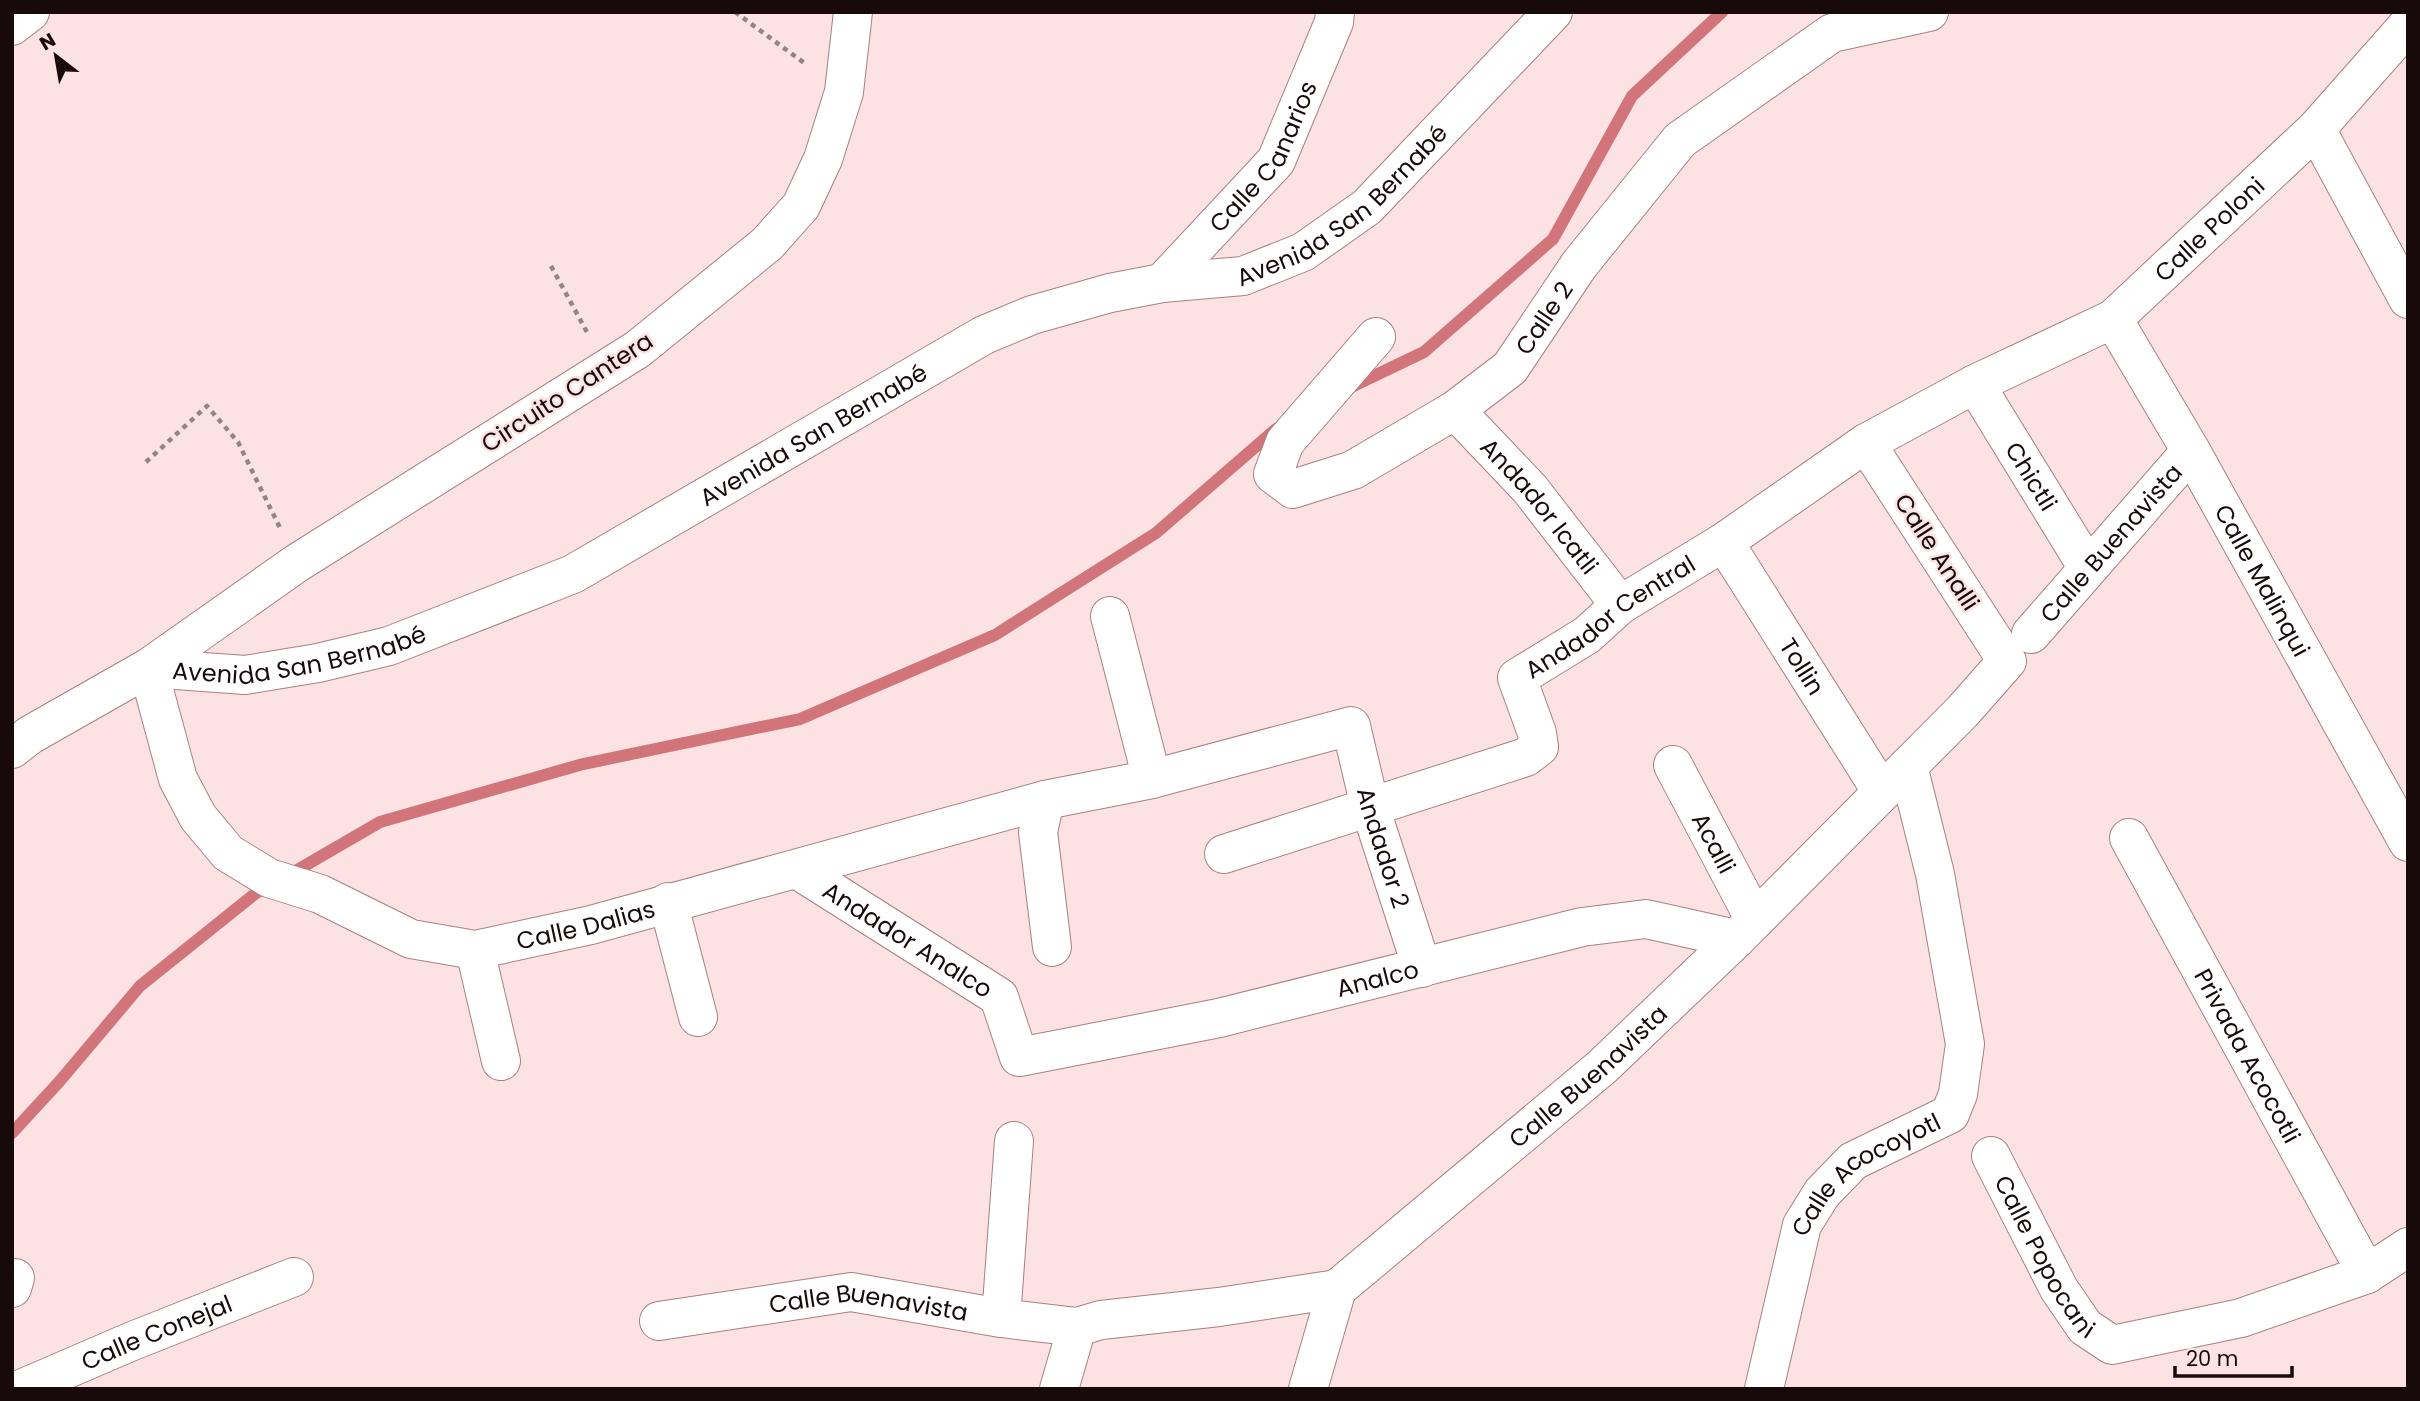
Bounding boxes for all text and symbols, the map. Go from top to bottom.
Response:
north arrow [21,21,91,91]
text: N [34,27,61,57]
street label: Calle Canarios [1201,76,1324,239]
street label: Avenida San Bernabé [1231,117,1454,294]
street label: Calle Poloni [2147,169,2272,289]
street label: Calle 2 [1507,275,1580,361]
street label: Circuito Cantera [475,324,659,460]
street label: Avenida San Bernabé [693,355,933,514]
street label: Andador Icatli [1473,430,1606,581]
street label: Chictli [1998,435,2065,517]
street label: Calle Buenavista [2032,456,2189,630]
street label: Calle Analli [1887,487,1987,617]
street label: Calle Malinqui [2207,498,2318,662]
street label: Andador Central [1519,547,1701,686]
street label: Avenida San Bernabé [171,617,431,692]
street label: Tollin [1772,631,1833,701]
street label: Andador 2 [1349,784,1418,912]
street label: Acalli [1684,806,1744,879]
street label: Andador Analco [817,873,999,1005]
street label: Calle Dalias [513,892,659,957]
street label: Analco [1333,952,1422,1004]
street label: Privada Acocotli [2187,963,2309,1149]
street label: Calle Buenavista [1501,997,1674,1155]
street label: Calle Acocoyotl [1784,1105,1946,1239]
street label: Calle Popocani [1987,1169,2102,1346]
street label: Calle Buenavista [767,1276,971,1328]
street label: Calle Conejal [76,1287,237,1378]
scale bar [2175,1334,2292,1378]
text: 20 m [2186,1344,2239,1373]

